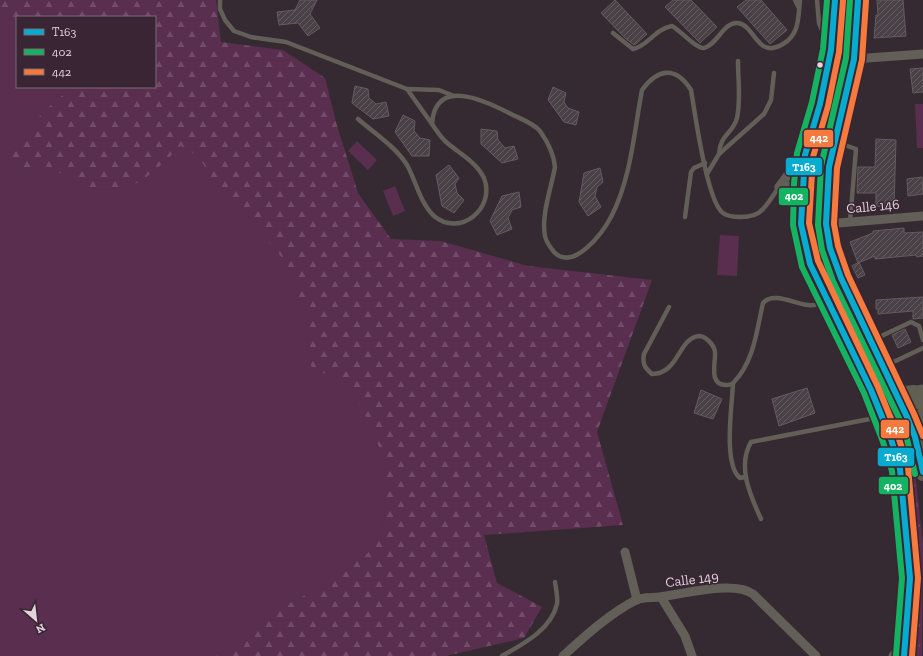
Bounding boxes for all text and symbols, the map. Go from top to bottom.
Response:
legend [16,16,156,88]
text: T163 [52,25,76,39]
text: 402 [52,45,72,59]
unlabelled marker [815,60,825,70]
text: 442 [52,65,71,79]
line badge: 442 [803,129,834,148]
text: 442 [810,132,828,145]
line badge: T163 [785,157,823,176]
text: T163 [792,161,816,174]
line badge: 402 [778,187,809,206]
text: 402 [785,190,803,203]
street label: Calle 146 [846,196,900,217]
line badge: 442 [880,419,910,439]
text: 442 [886,423,904,436]
line badge: T163 [877,447,915,467]
text: T163 [884,451,908,464]
line badge: 402 [878,476,909,495]
text: 402 [884,480,902,493]
street label: Calle 149 [665,568,720,591]
north arrow [16,600,56,640]
text: N [33,621,47,636]

